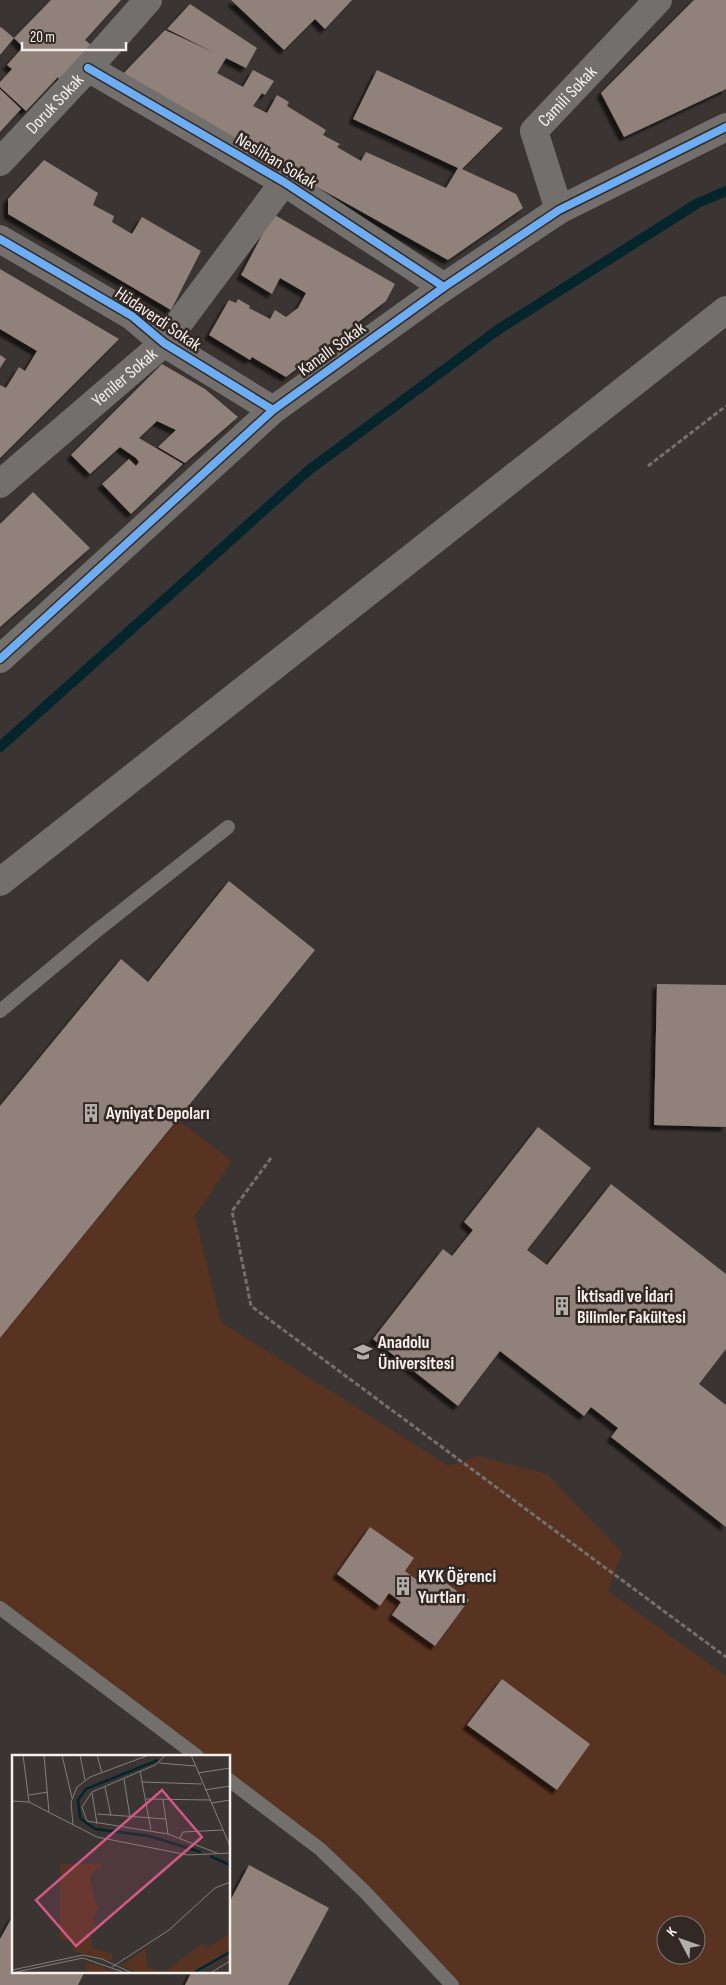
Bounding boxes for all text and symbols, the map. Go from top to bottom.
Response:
scale bar [22,20,126,52]
text: 20 m [30,28,55,47]
street label: Camili Sokak [533,61,601,131]
street label: Doruk Sokak [21,69,88,138]
street label: Neslihan Sokak [232,129,321,193]
street label: Hüdaverdi Sokak [111,282,205,356]
street label: Kanallı Sokak [294,317,370,381]
street label: Yeniler Sokak [87,343,161,411]
building icon: Ayniyat Depoları [80,1102,102,1124]
place label: Ayniyat Depoları [105,1103,210,1124]
place label: İktisadi ve İdari Bilimler Fakültesi [577,1286,686,1328]
building icon: İktisadi ve İdari Bilimler Fakültesi [551,1295,573,1317]
place label: Anadolu Üniversitesi [377,1332,454,1374]
school or university icon: Anadolu Üniversitesi [352,1341,374,1363]
place label: KYK Öğrenci Yurtları [418,1566,496,1608]
building icon: KYK Öğrenci Yurtları [392,1575,414,1597]
inset map [12,1755,230,1972]
north arrow [656,1915,706,1965]
text: K [663,1924,680,1940]

